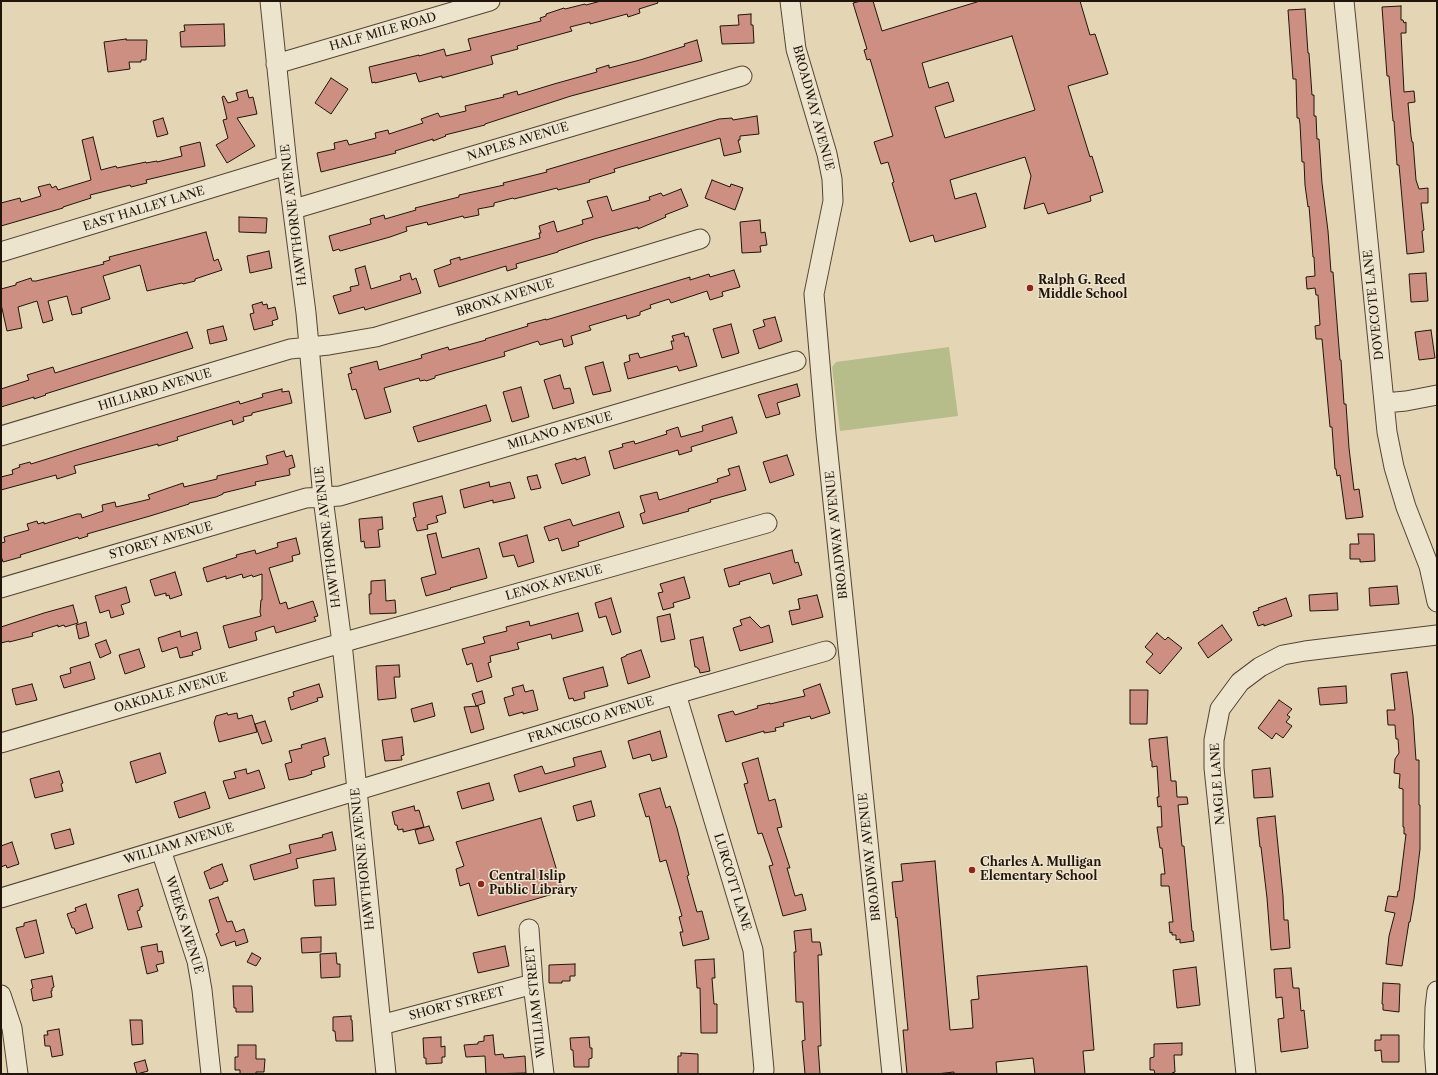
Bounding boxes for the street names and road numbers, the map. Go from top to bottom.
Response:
street label: HALF MILE ROAD [328,10,438,54]
street label: BROADWAY AVENUE [789,44,837,172]
street label: NAPLES AVENUE [465,120,571,164]
street label: HAWTHORNE AVENUE [278,143,310,287]
street label: EAST HALLEY LANE [81,184,207,234]
street label: DOVECOTE LANE [1361,249,1387,361]
street label: BRONX AVENUE [454,276,556,320]
street label: HILLIARD AVENUE [97,366,213,414]
street label: MILANO AVENUE [506,409,614,453]
street label: HAWTHORNE AVENUE [312,465,344,609]
street label: BROADWAY AVENUE [823,470,851,600]
street label: STOREY AVENUE [108,519,214,563]
street label: LENOX AVENUE [504,562,604,604]
street label: OAKDALE AVENUE [112,670,230,716]
street label: FRANCISCO AVENUE [526,694,656,746]
street label: NAGLE LANE [1208,742,1228,826]
street label: HAWTHORNE AVENUE [348,787,378,931]
street label: BROADWAY AVENUE [856,792,884,922]
street label: WILLIAM AVENUE [122,820,236,868]
street label: LURCOTT LANE [710,832,754,932]
street label: WEEKS AVENUE [162,874,206,976]
street label: WILLIAM STREET [523,945,549,1059]
street label: SHORT STREET [408,984,506,1024]

